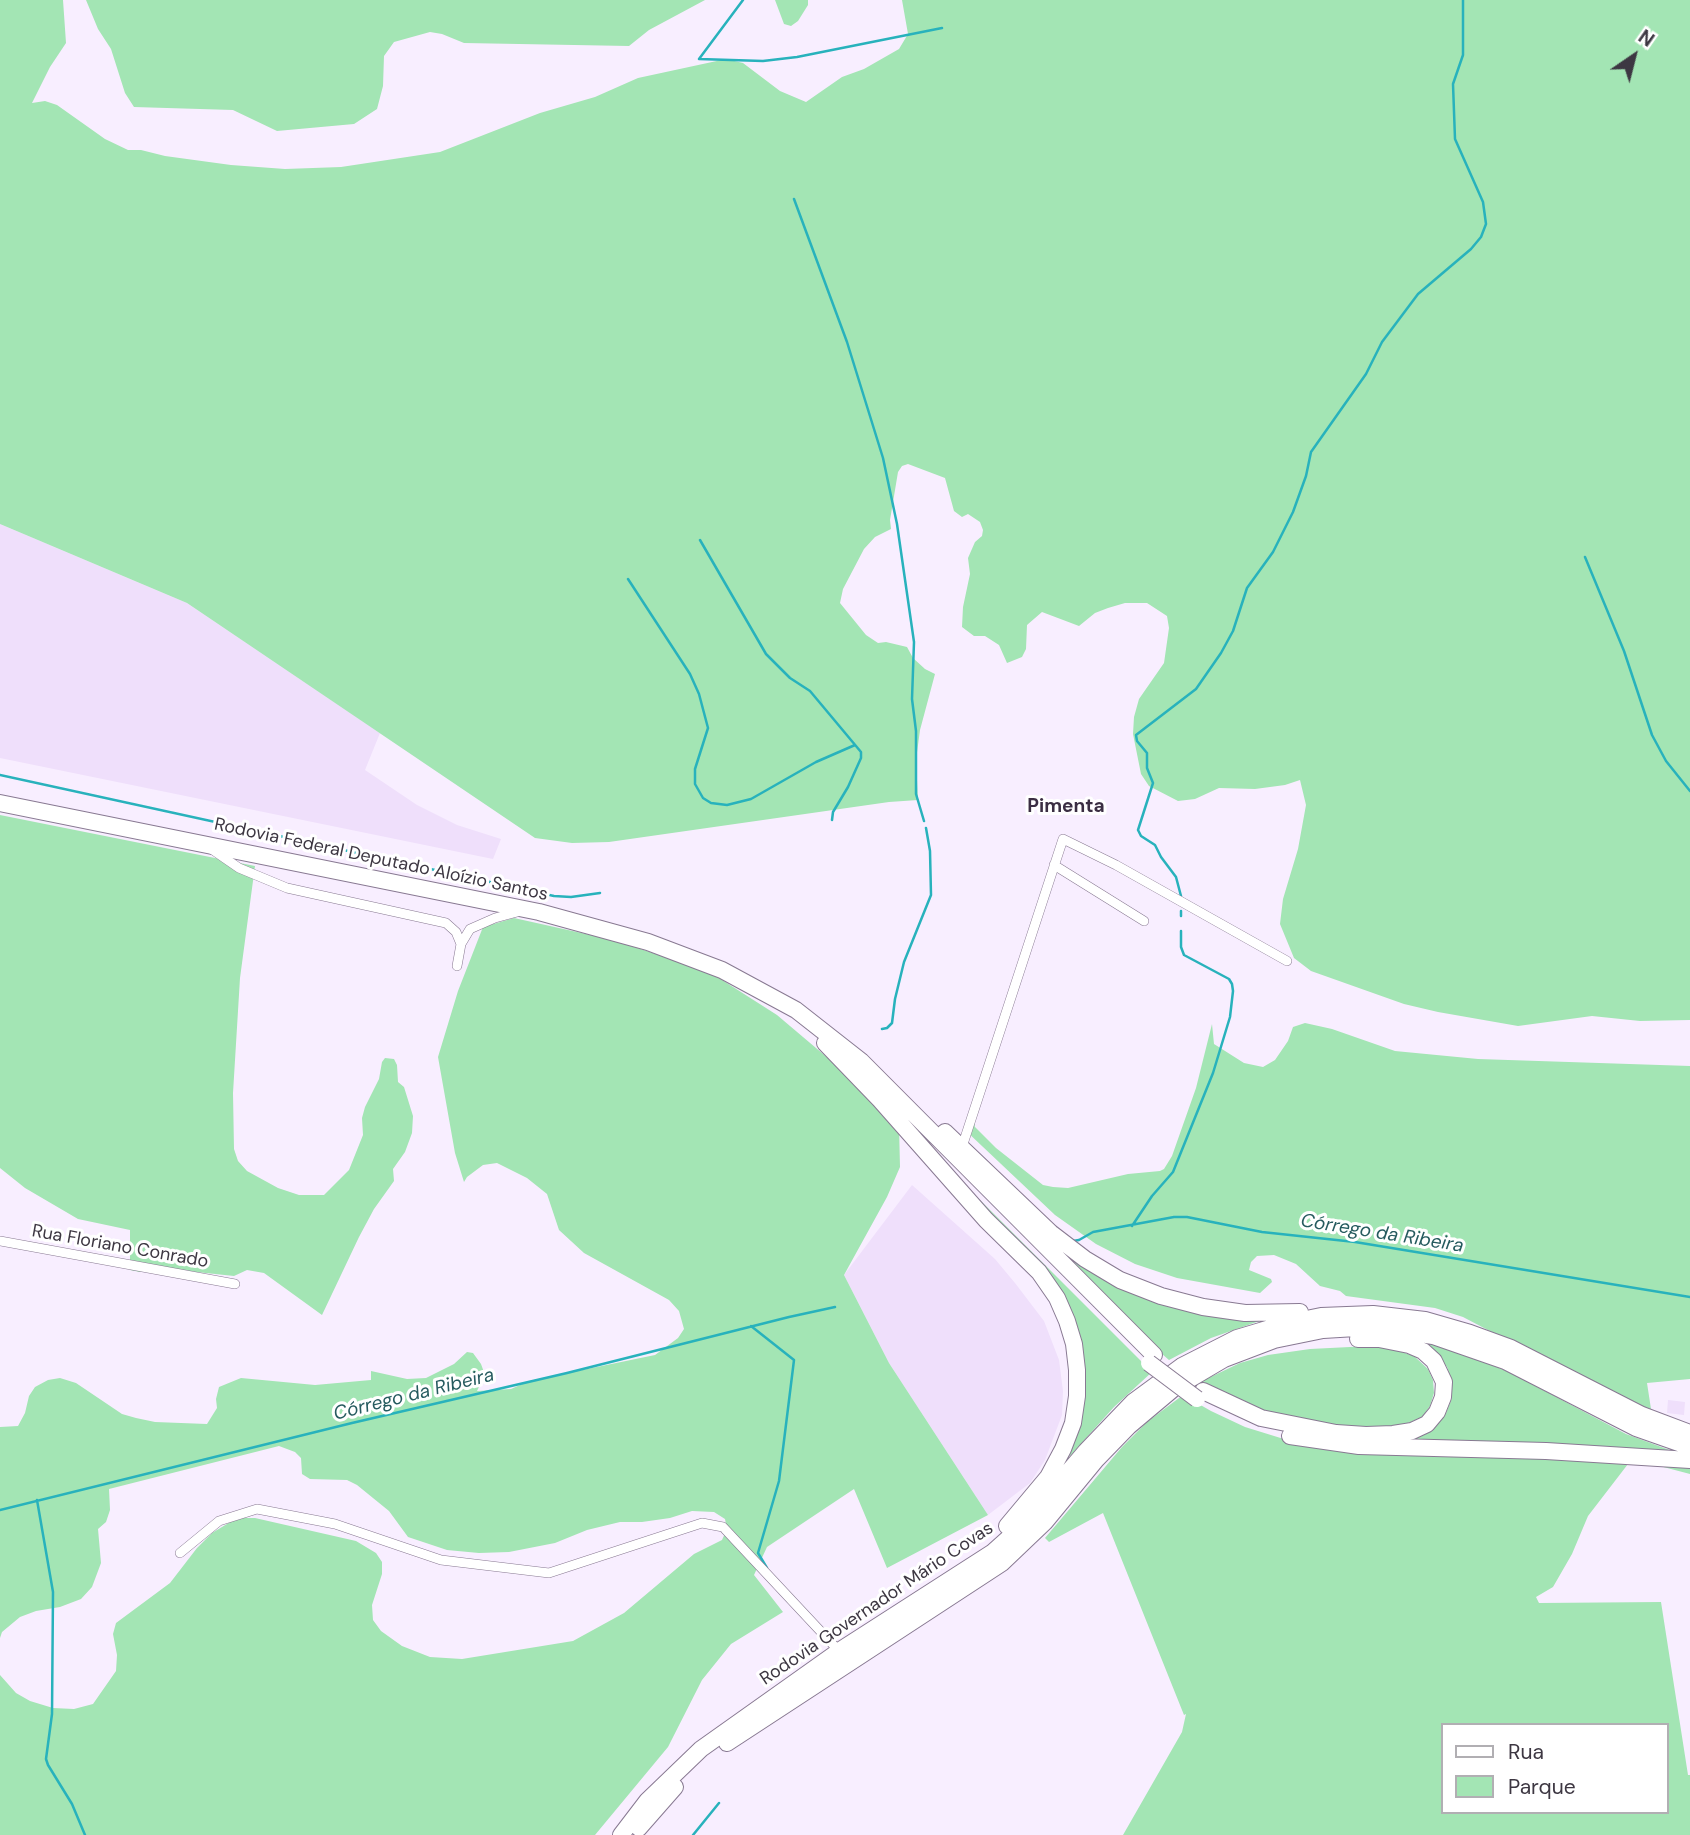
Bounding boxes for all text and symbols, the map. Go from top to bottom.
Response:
north arrow [1599,21,1669,91]
text: N [1633,24,1659,53]
district label: Pimenta [1027,796,1105,818]
street label: Rodovia Federal Deputado Aloízio Santos [212,814,550,906]
water label: Córrego da Ribeira [1299,1210,1465,1258]
street label: Rua Floriano Conrado [30,1221,210,1273]
water label: Córrego da Ribeira [331,1364,497,1426]
street label: Rodovia Governador Mário Covas [756,1518,998,1690]
legend [1442,1723,1669,1814]
text: Rua [1508,1738,1544,1766]
text: Parque [1508,1773,1576,1801]

